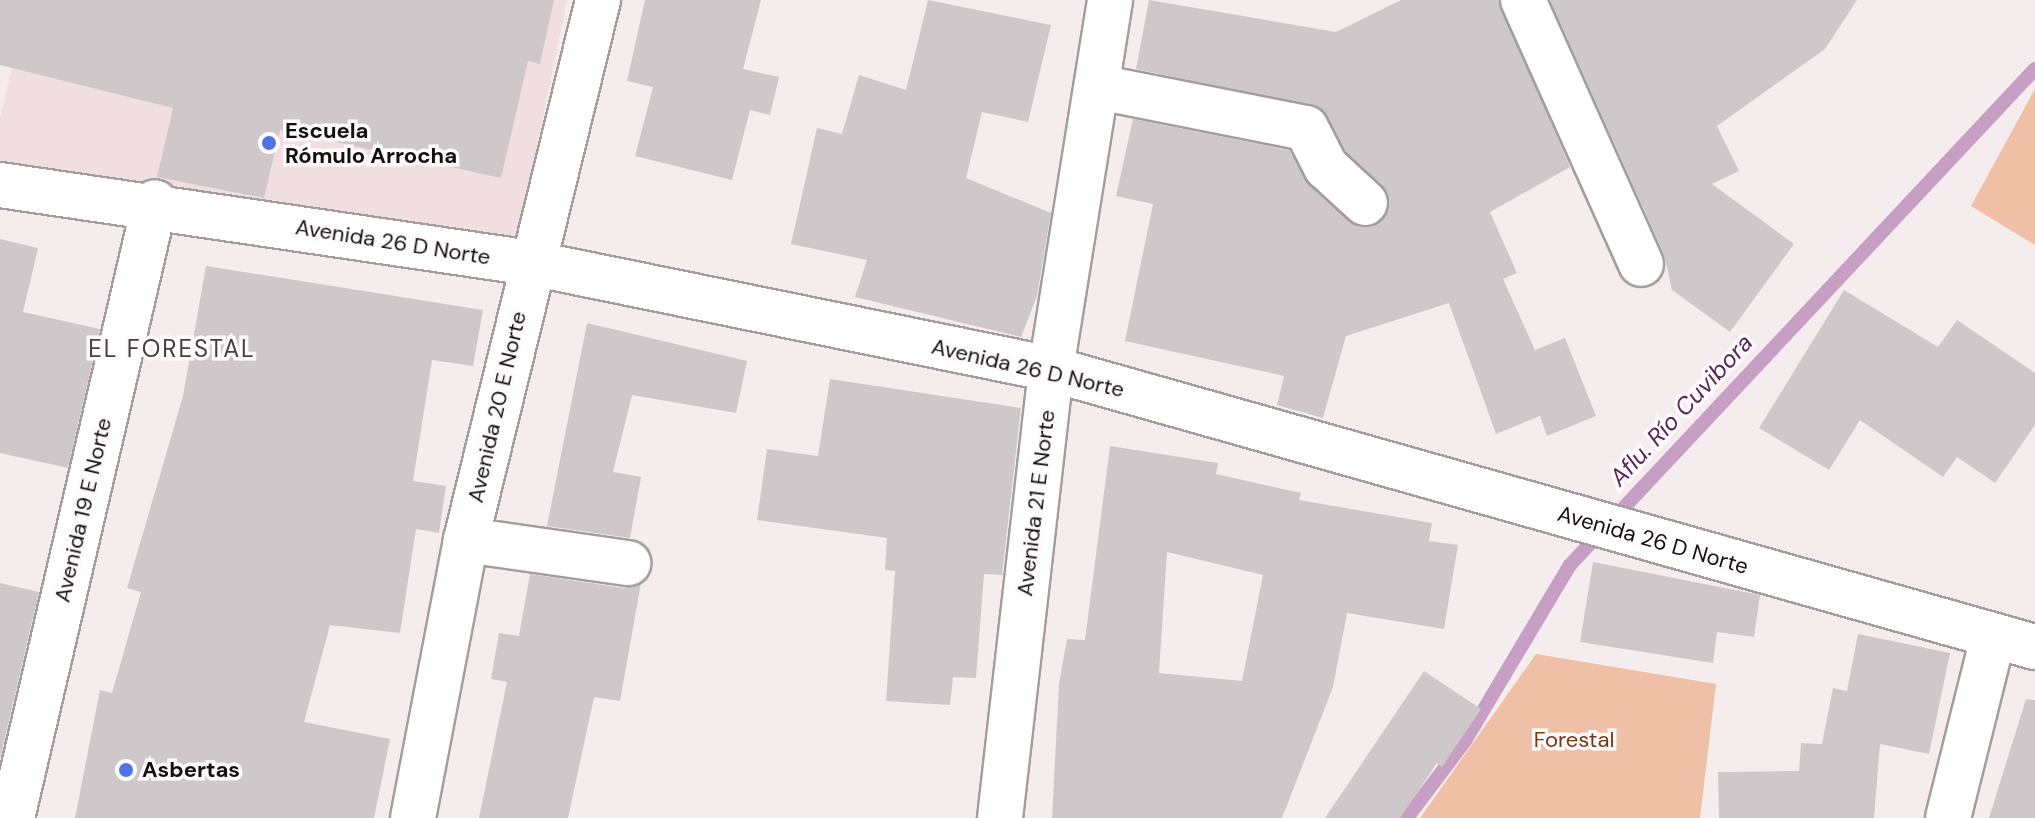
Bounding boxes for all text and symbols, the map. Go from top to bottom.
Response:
place label: Escuela Rómulo Arrocha [285,117,457,168]
marker: Escuela Rómulo Arrocha [260,134,278,152]
street label: Avenida 26 D Norte [294,214,492,270]
street label: Avenida 20 E Norte [462,309,532,505]
water label: Aflu. Río Cuvibora [1603,328,1759,492]
street label: Avenida 26 D Norte [929,333,1127,403]
district label: EL FORESTAL [88,335,256,363]
street label: Avenida 21 E Norte [1011,408,1061,598]
street label: Avenida 19 E Norte [49,415,117,605]
street label: Avenida 26 D Norte [1555,500,1751,580]
park label: Forestal [1534,727,1614,753]
place label: Asbertas [142,757,240,783]
marker: Asbertas [117,761,135,779]

